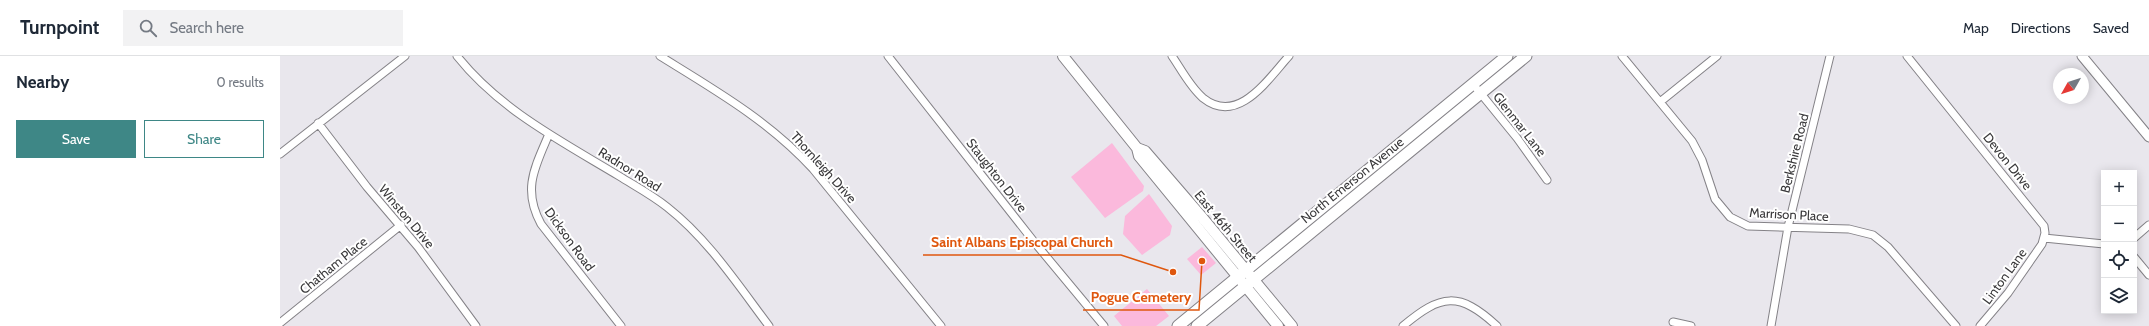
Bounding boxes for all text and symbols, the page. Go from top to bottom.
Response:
search box [123,10,403,46]
text: Turnpoint [20,16,99,39]
icon: search [137,17,159,39]
text: Search here [169,19,244,37]
text: Map [1963,19,1989,37]
text: Directions [2011,19,2071,37]
text: Saved [2093,19,2129,37]
north arrow [2053,68,2089,104]
text: Nearby [16,72,69,92]
text: 0 results [216,74,264,90]
street label: Glenmar Lane [1490,89,1550,160]
street label: Berkshire Road [1776,112,1812,194]
button: Save [16,120,136,158]
button: Share [144,120,264,158]
street label: Thornleigh Drive [788,128,860,206]
street label: Devon Drive [1980,129,2036,193]
street label: North Emerson Avenue [1297,133,1407,226]
street label: Staughton Drive [963,135,1031,215]
street label: Radnor Road [596,143,664,195]
map controls [2101,170,2137,314]
button: + [2101,170,2137,206]
street label: Winston Drive [376,181,439,251]
street label: East 46th Street [1191,187,1261,266]
street label: Dickson Road [542,204,598,274]
street label: Marrison Place [1749,204,1829,224]
button: − [2101,206,2137,242]
callout: Saint Albans Episcopal Church [923,229,1121,255]
street label: Chatham Place [296,233,370,297]
text: Saint Albans Episcopal Church [931,233,1113,251]
button: locate [2101,242,2137,278]
street label: Linton Lane [1978,245,2030,307]
button: layers [2101,278,2137,314]
callout: Pogue Cemetery [1083,284,1199,310]
text: Pogue Cemetery [1091,288,1192,306]

